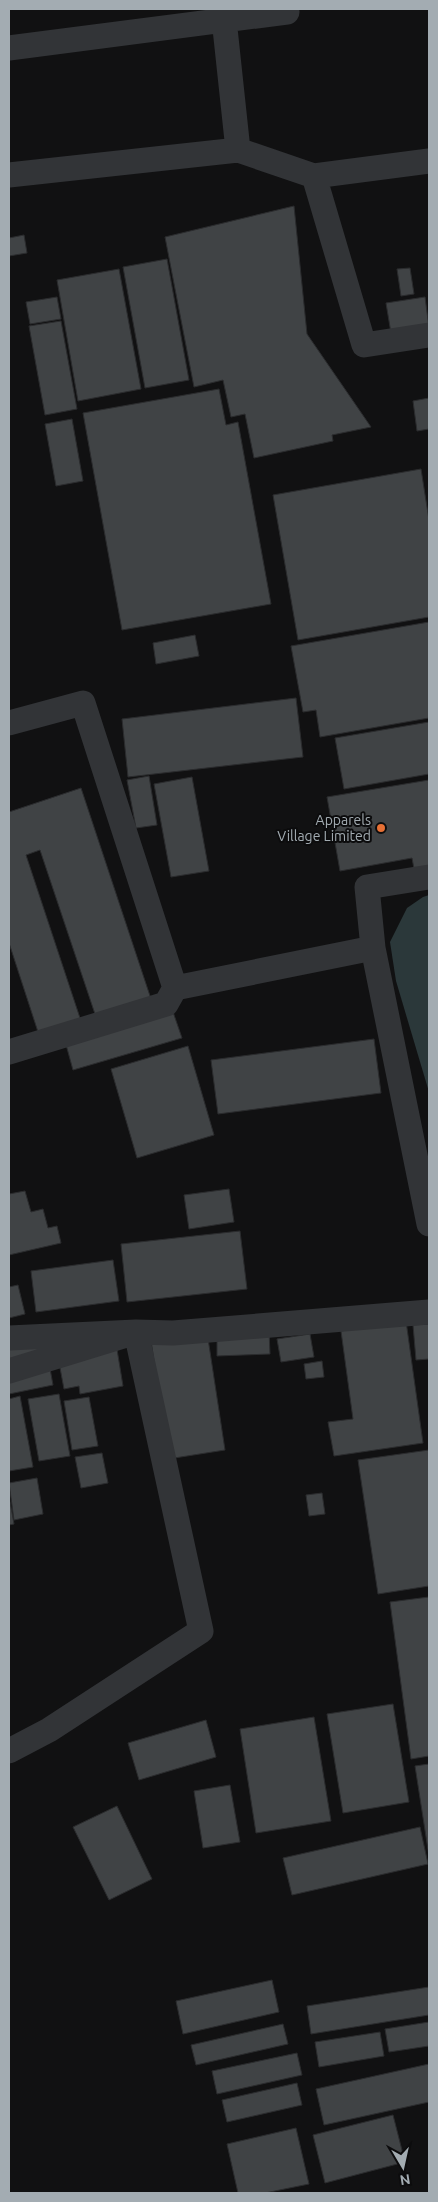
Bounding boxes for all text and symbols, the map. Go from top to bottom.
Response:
place label: Apparels Village Limited [277,812,371,844]
marker: Apparels Village Limited [375,822,387,834]
north arrow [378,2142,428,2192]
text: N [399,2171,411,2189]

